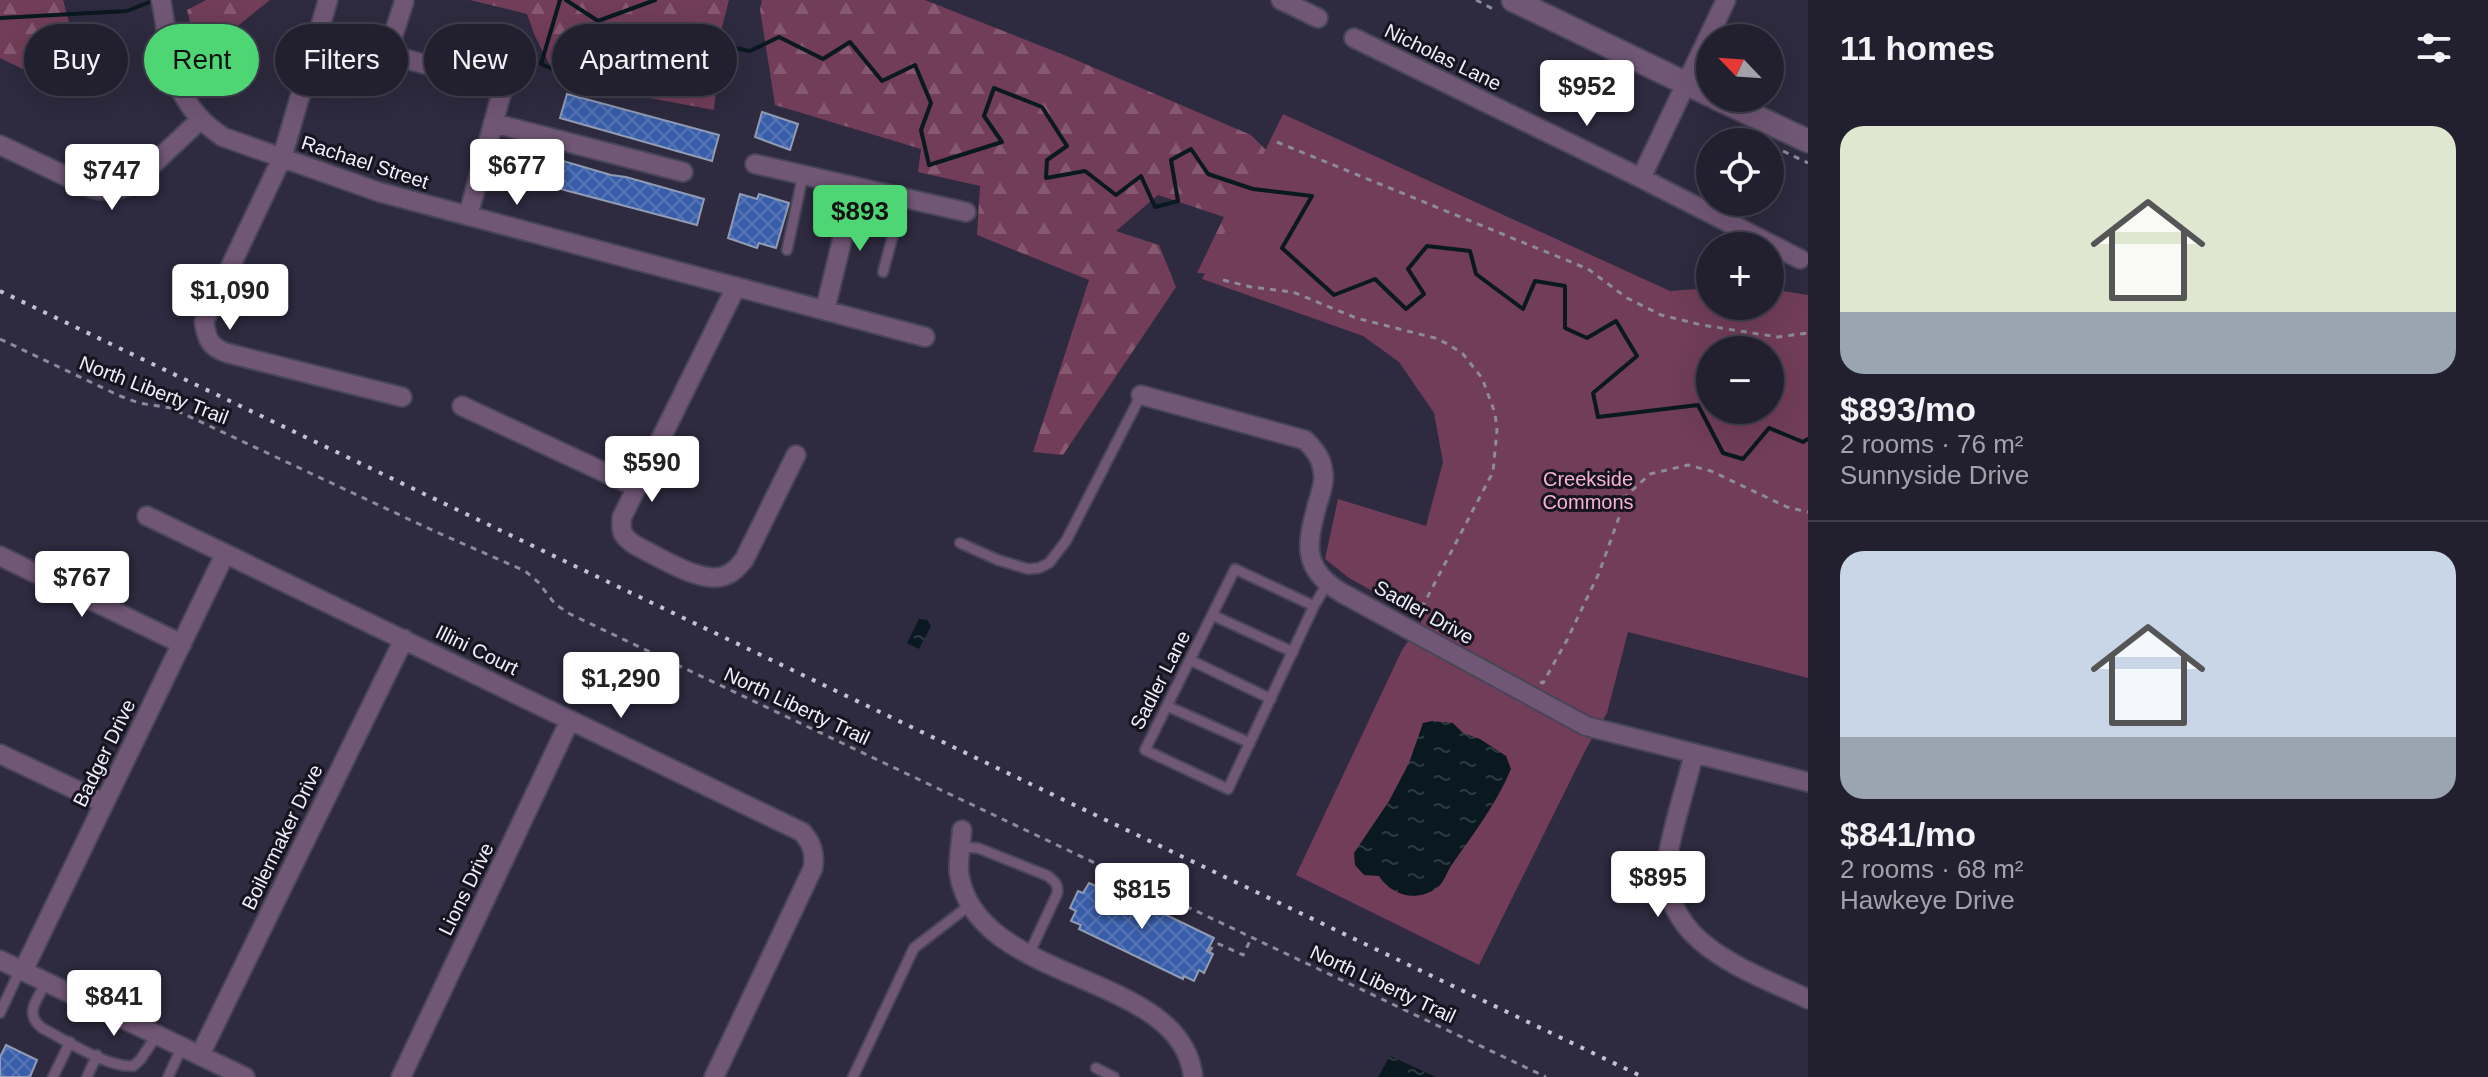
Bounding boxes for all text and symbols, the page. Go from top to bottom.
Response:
street label: Nicholas Lane [1381,19,1505,95]
chip: Buy [24,24,128,96]
chip: Rent [144,24,259,96]
chip: Filters [275,24,408,96]
chip: New [424,24,536,96]
chip: Apartment [552,24,737,96]
north arrow [1696,24,1784,112]
map controls [1696,24,1784,424]
icon: filters [2412,26,2456,70]
text: 11 homes [1840,29,1995,67]
pin: $952 [1540,60,1634,128]
text: $952 [1558,71,1616,101]
button: locate [1696,128,1784,216]
street label: Rachael Street [299,131,432,193]
pin: $677 [470,139,564,207]
pin: $747 [65,144,159,212]
text: $677 [488,150,546,180]
text: $747 [83,155,141,185]
icon: home [2076,178,2220,322]
pin: $893 [813,185,907,253]
text: $893 [831,196,889,226]
button: + [1696,232,1784,320]
pin: $1,090 [165,264,295,332]
text: $1,090 [190,275,270,305]
button: − [1696,336,1784,424]
street label: North Liberty Trail [76,351,232,429]
text: $893/mo [1840,390,1976,428]
text: 2 rooms · 76 m² [1840,429,2024,459]
pin: $590 [605,436,699,504]
text: $590 [623,447,681,477]
text: Sunnyside Drive [1840,460,2029,490]
park label: Creekside Commons [1542,468,1634,513]
pin: $767 [35,551,129,619]
text: $767 [53,562,111,592]
street label: Sadler Drive [1371,576,1477,648]
icon: home [2076,603,2220,747]
street label: Illini Court [432,621,522,680]
street label: Sadler Lane [1126,627,1194,733]
pin: $1,290 [556,652,686,720]
text: $1,290 [581,663,661,693]
street label: North Liberty Trail [721,663,873,749]
street label: Badger Drive [69,696,139,810]
street label: Boilermaker Drive [237,761,327,913]
text: $841/mo [1840,815,1976,853]
street label: Lions Drive [434,839,498,939]
pin: $895 [1611,851,1705,919]
text: 2 rooms · 68 m² [1840,854,2024,884]
text: $895 [1629,862,1687,892]
pin: $815 [1095,863,1189,931]
text: $815 [1113,874,1171,904]
text: Hawkeye Drive [1840,885,2015,915]
street label: North Liberty Trail [1307,941,1459,1027]
pin: $841 [67,970,161,1038]
text: $841 [85,981,143,1011]

